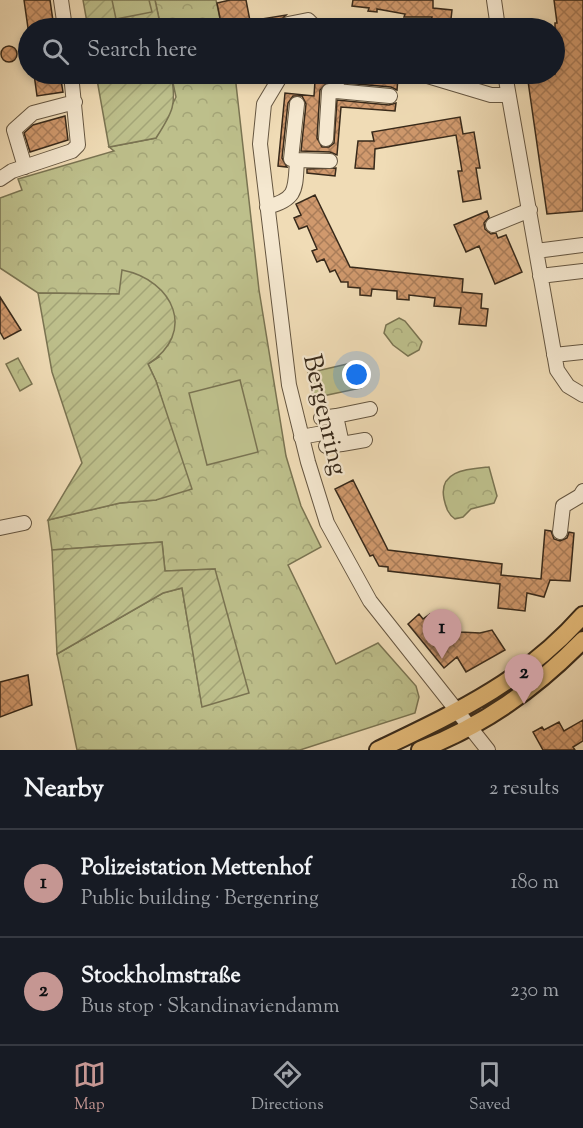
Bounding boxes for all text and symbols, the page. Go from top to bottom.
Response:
search box [18,18,565,84]
icon: search [39,35,72,68]
text: Search here [87,35,197,67]
street label: Bergenring [292,351,356,479]
your location [342,360,371,389]
pin: 1 [422,610,462,659]
pin: 2 [504,654,544,704]
text: Nearby [24,771,104,808]
text: 2 results [489,775,559,804]
text: Polizeistation Mettenhof [81,853,312,885]
text: 1 [40,869,47,898]
text: 180 m [511,869,559,898]
text: Public building · Bergenring [81,885,319,914]
text: Stockholmstraße [81,961,241,993]
text: 2 [39,977,48,1006]
text: 230 m [510,977,559,1006]
text: Bus stop · Skandinaviendamm [81,993,339,1022]
tab: Map [73,1058,106,1117]
tab: Directions [251,1058,324,1117]
tab: Saved [469,1058,510,1117]

